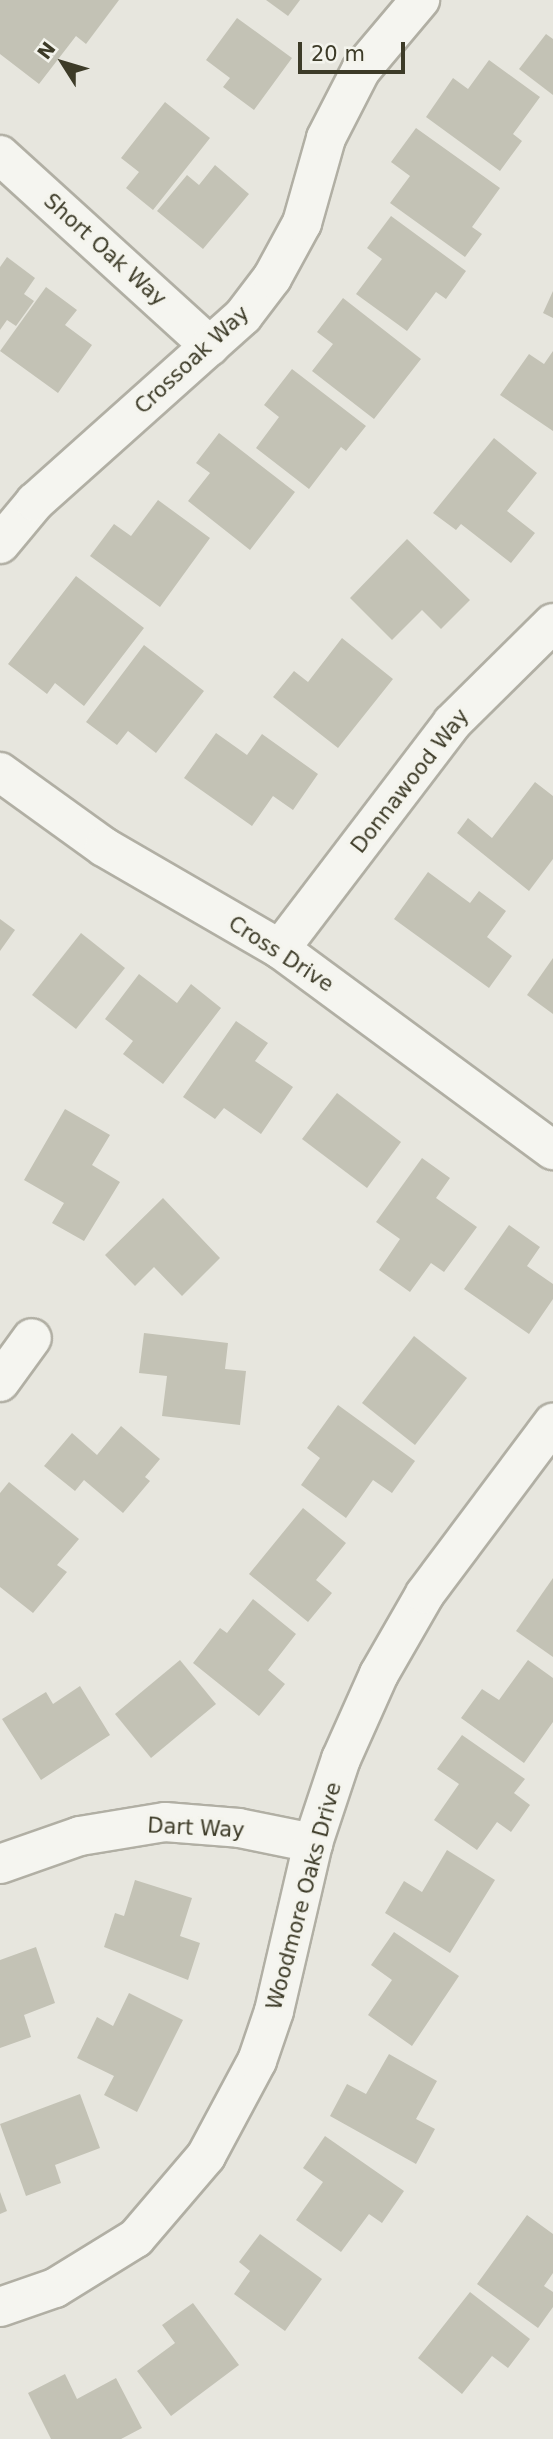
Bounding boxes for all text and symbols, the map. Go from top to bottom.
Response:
north arrow [28,28,98,98]
scale bar [301,28,408,72]
text: N [33,37,60,63]
text: 20 m [311,42,365,66]
street label: Short Oak Way [39,188,171,312]
street label: Crossoak Way [130,301,254,419]
street label: Donnawood Way [346,704,474,858]
street label: Cross Drive [224,911,338,997]
street label: Woodmore Oaks Drive [261,1779,347,2013]
street label: Dart Way [147,1813,245,1843]

